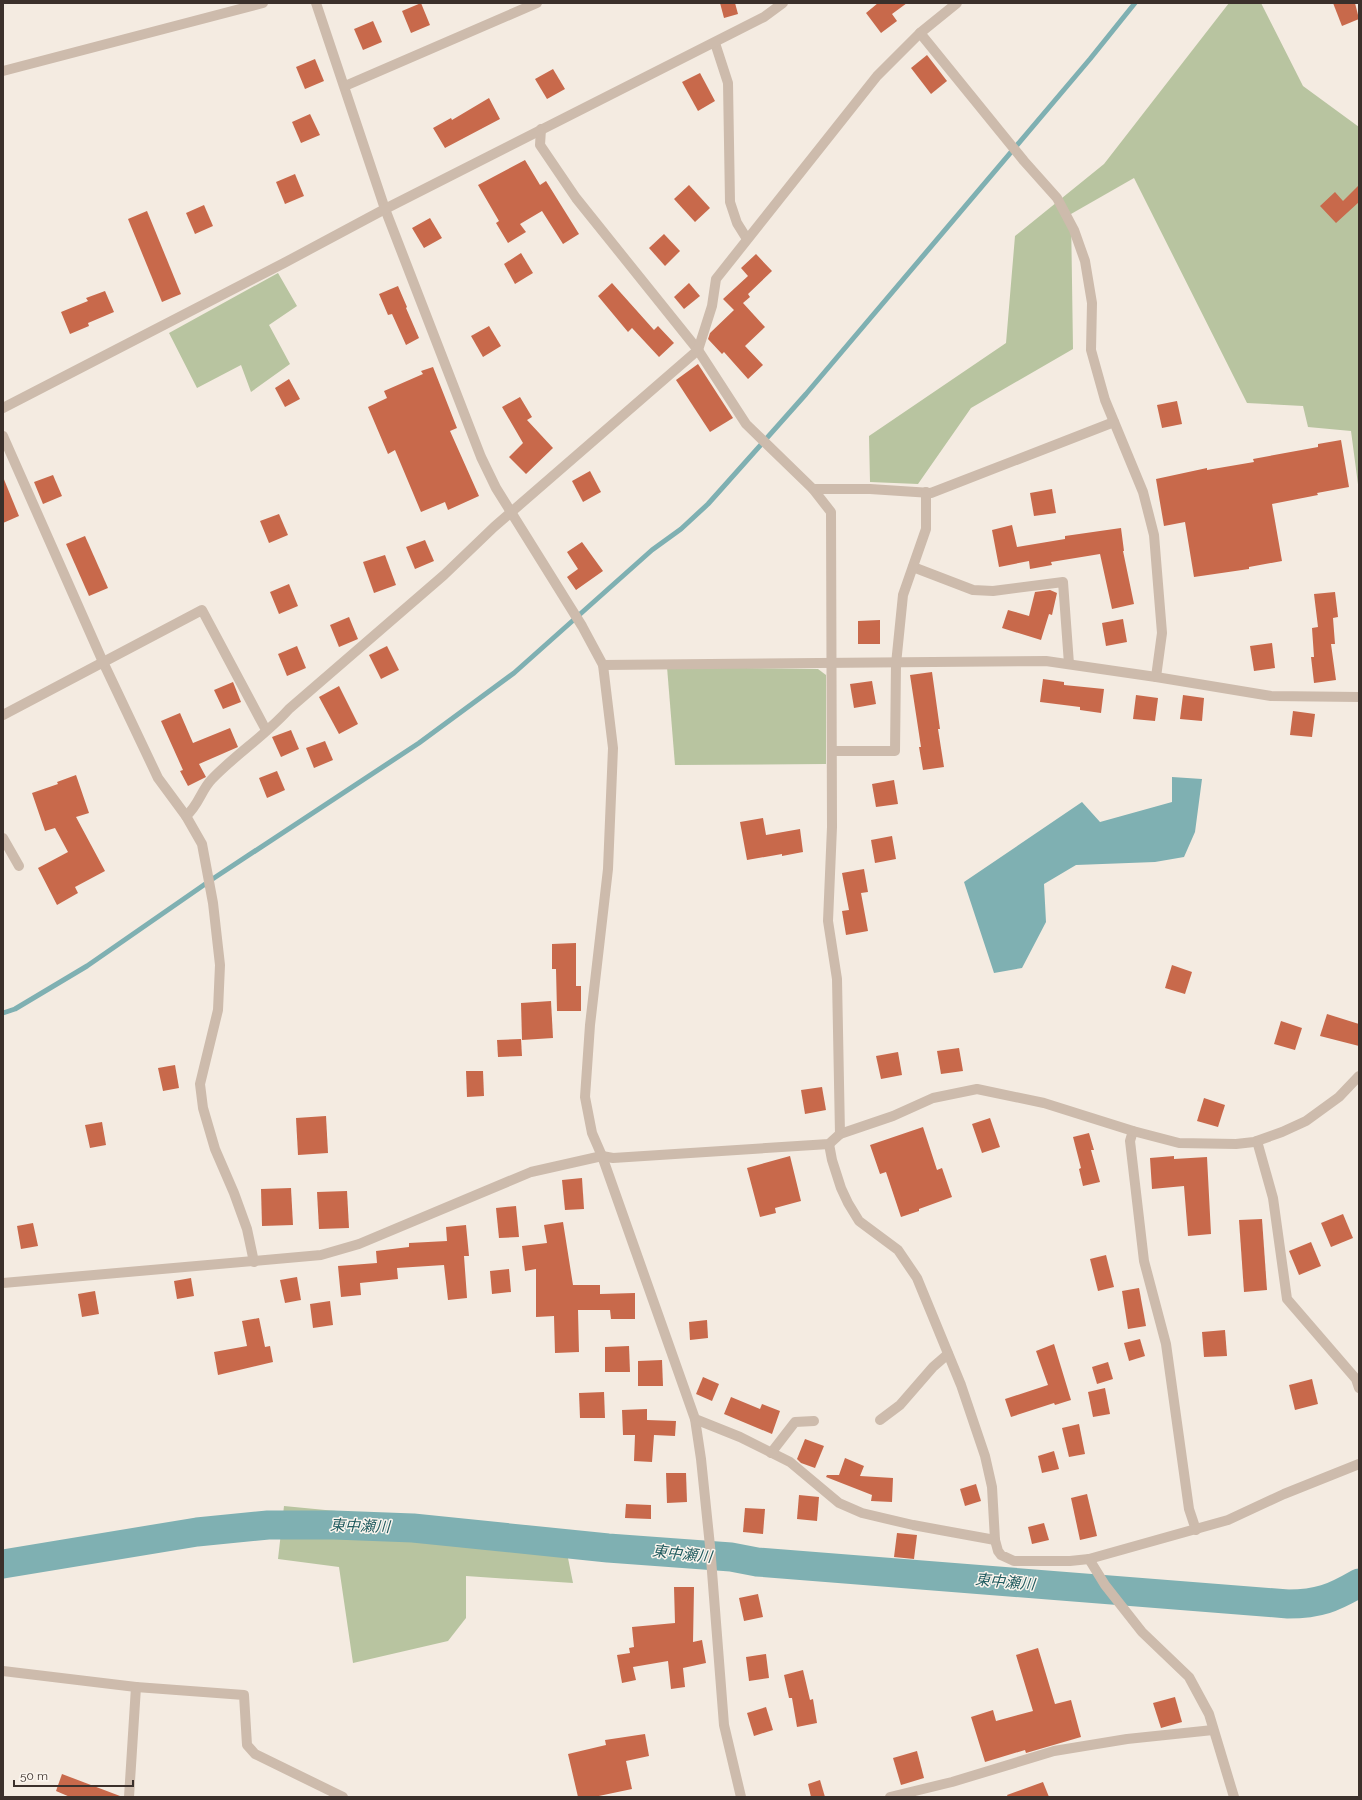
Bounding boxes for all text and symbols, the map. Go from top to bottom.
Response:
water label: 東中瀬川 [330,1516,392,1536]
water label: 東中瀬川 [651,1542,715,1566]
water label: 東中瀬川 [974,1570,1038,1594]
scale bar [14,1762,133,1788]
text: 50 m [20,1769,48,1783]

